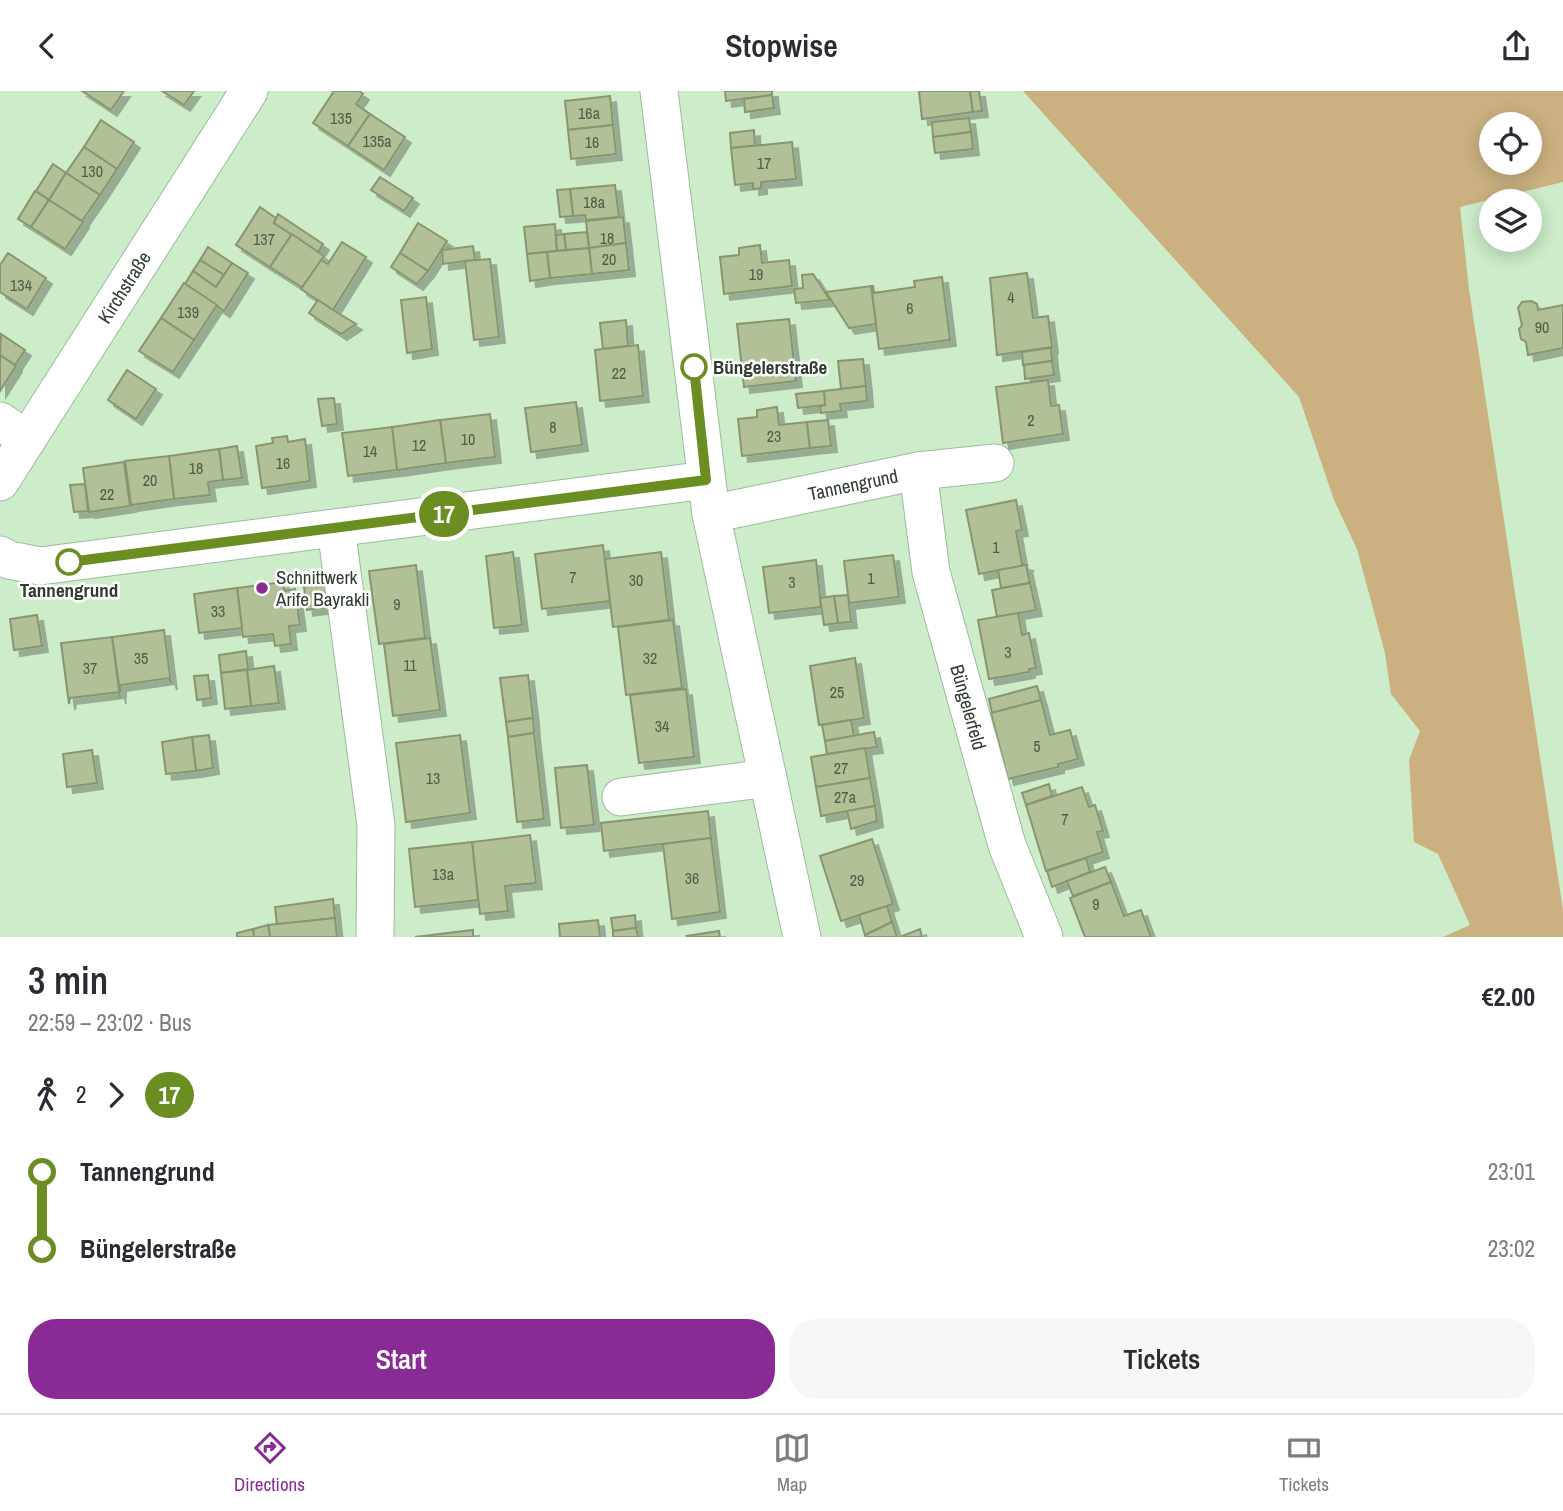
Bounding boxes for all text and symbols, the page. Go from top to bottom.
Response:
text: Stopwise [725,24,838,67]
icon: back [28,27,66,65]
icon: share [1497,27,1535,65]
house number: 16a [578,102,601,124]
house number: 135 [330,107,352,129]
map controls [1479,112,1542,252]
button: locate [1479,112,1542,175]
house number: 135a [362,130,392,152]
house number: 16 [585,131,599,153]
house number: 17 [757,152,771,174]
house number: 130 [81,160,103,182]
button: layers [1479,189,1542,252]
house number: 18a [583,191,606,213]
house number: 18 [600,227,614,249]
house number: 137 [253,228,275,250]
street label: Kirchstraße [91,246,157,328]
house number: 20 [602,248,616,270]
house number: 19 [749,263,763,285]
house number: 134 [10,274,32,296]
house number: 4 [1007,286,1015,308]
house number: 6 [906,297,914,319]
house number: 139 [177,301,199,323]
house number: 90 [1535,316,1549,338]
marker: Büngelerstraße [681,354,707,380]
place label: Büngelerstraße [713,354,828,380]
house number: 22 [612,362,626,384]
house number: 2 [1027,409,1035,431]
house number: 8 [549,416,557,438]
house number: 23 [767,425,781,447]
house number: 10 [461,428,475,450]
house number: 12 [412,434,426,456]
house number: 14 [363,440,377,462]
house number: 16 [276,452,290,474]
house number: 18 [189,457,203,479]
street label: Tannengrund [806,462,900,507]
house number: 20 [143,469,157,491]
house number: 22 [100,483,114,505]
line badge: 17 [412,491,476,537]
text: 17 [433,498,455,530]
house number: 1 [992,536,1000,558]
marker: Tannengrund [56,549,82,575]
place label: Schnittwerk Arife Bayrakli [275,564,370,612]
house number: 7 [569,566,577,588]
house number: 1 [867,567,875,589]
house number: 30 [629,569,643,591]
house number: 3 [788,571,796,593]
place label: Tannengrund [20,577,118,603]
marker: Schnittwerk Arife Bayrakli [254,580,270,596]
house number: 9 [393,593,401,615]
house number: 33 [211,600,225,622]
house number: 3 [1004,641,1012,663]
house number: 35 [134,647,148,669]
house number: 32 [643,647,657,669]
house number: 11 [403,654,418,676]
house number: 37 [83,657,97,679]
street label: Büngelerfeld [944,661,993,753]
house number: 25 [830,681,844,703]
house number: 34 [655,715,669,737]
house number: 5 [1033,735,1041,757]
house number: 27 [834,757,848,779]
house number: 13 [426,767,440,789]
house number: 27a [834,786,857,808]
house number: 7 [1061,808,1069,830]
house number: 13a [432,863,455,885]
house number: 36 [685,867,699,889]
house number: 29 [850,869,864,891]
house number: 9 [1092,893,1100,915]
text: 3 min [28,955,108,1006]
text: €2.00 [1482,979,1535,1014]
text: 22:59 – 23:02 · Bus [28,1007,192,1038]
icon: walk [28,1076,66,1114]
icon: forward [97,1076,135,1114]
text: 2 [76,1079,87,1110]
text: 17 [159,1079,180,1111]
text: Tannengrund [80,1154,215,1189]
text: 23:01 [1488,1156,1535,1187]
text: Büngelerstraße [80,1231,236,1266]
text: 23:02 [1488,1233,1535,1264]
button: Start [28,1319,775,1399]
button: Tickets [789,1319,1535,1399]
tab: Directions [234,1429,305,1497]
tab: Map [773,1429,811,1497]
tab: Tickets [1279,1429,1329,1497]

